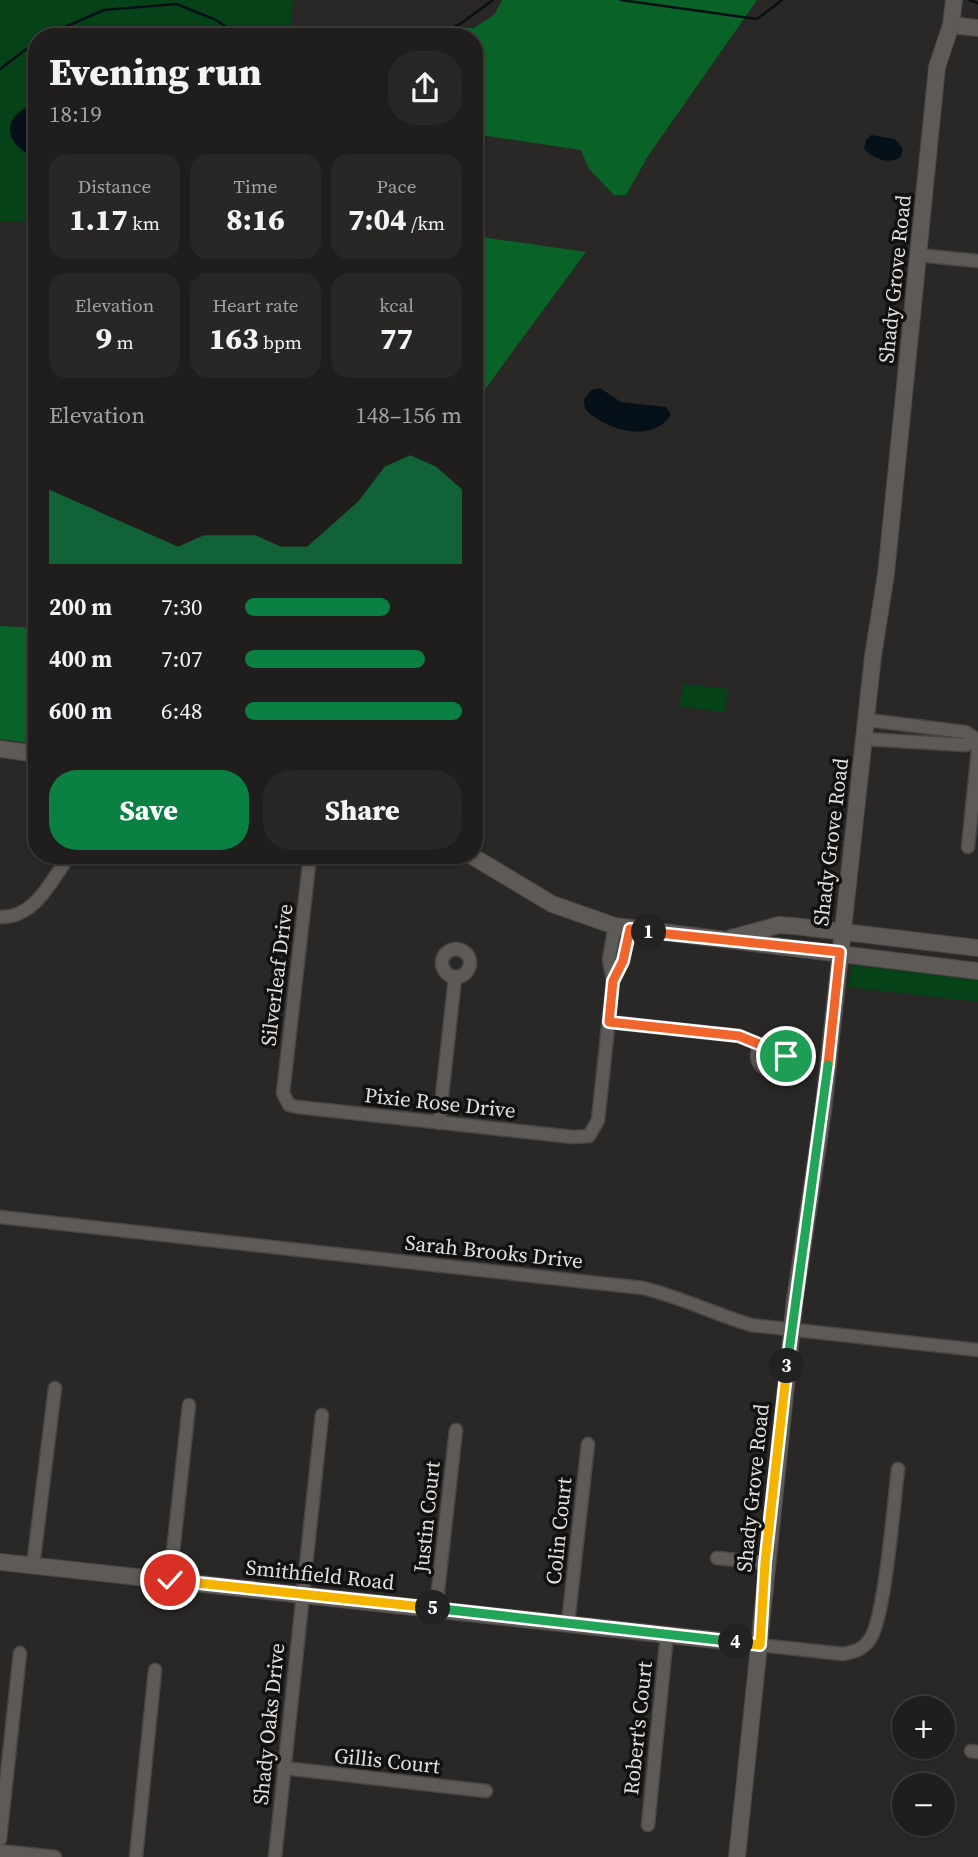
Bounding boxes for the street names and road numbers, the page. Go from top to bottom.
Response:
street label: Shady Grove Road [871,193,918,365]
street label: Shady Grove Road [806,756,855,928]
street label: Silverleaf Drive [253,902,300,1048]
street label: Pixie Rose Drive [363,1080,517,1125]
street label: Sarah Brooks Drive [404,1228,584,1275]
street label: Shady Grove Road [729,1402,776,1574]
street label: Justin Court [406,1459,447,1575]
street label: Colin Court [538,1476,579,1586]
street label: Smithfield Road [244,1552,396,1597]
street label: Shady Oaks Drive [246,1642,291,1806]
street label: Robert's Court [616,1660,659,1796]
street label: Gillis Court [333,1741,442,1780]

